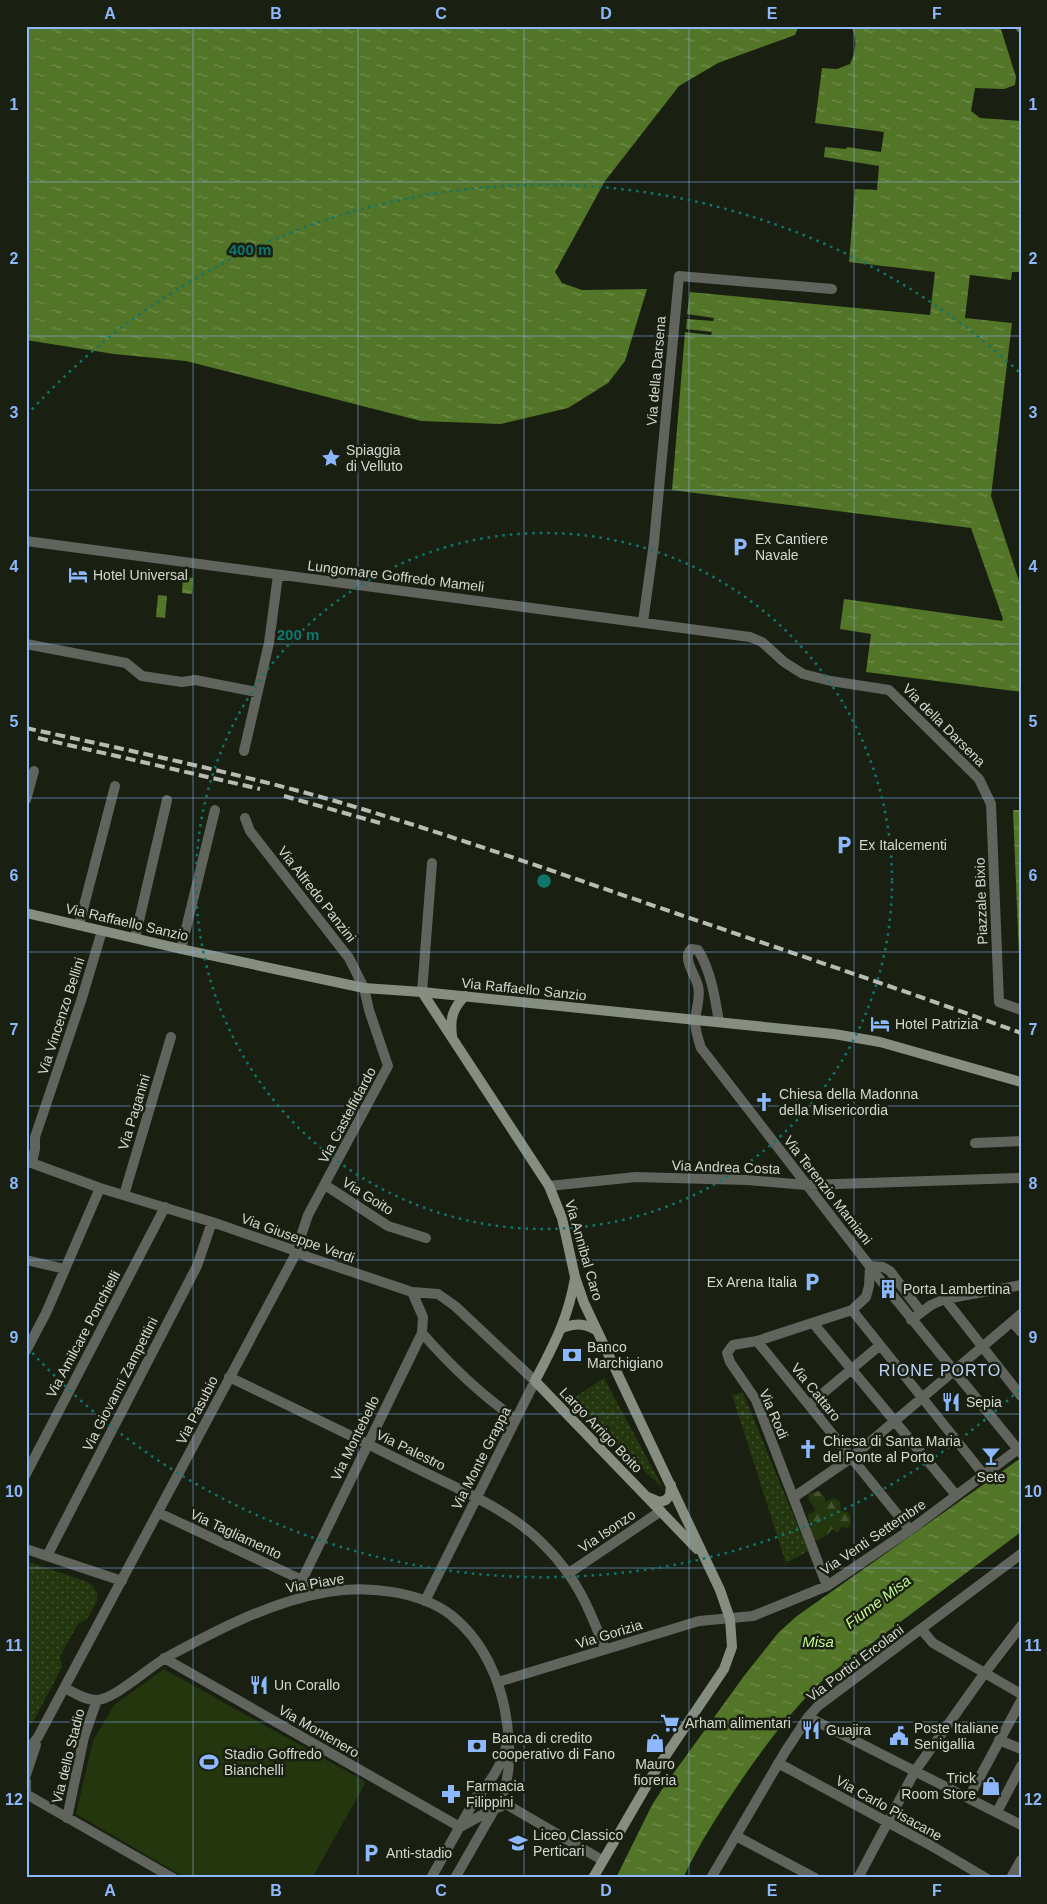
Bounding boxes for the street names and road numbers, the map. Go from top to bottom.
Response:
street label: Via della Darsena [643,315,669,427]
street label: Lungomare Goffredo Mameli [307,557,485,595]
street label: Via della Darsena [899,680,989,770]
street label: Via Alfredo Panzini [275,843,359,945]
street label: Piazzale Bixio [971,857,991,945]
street label: Via Raffaello Sanzio [64,900,190,944]
street label: Via Vincenzo Bellini [34,955,88,1077]
street label: Via Raffaello Sanzio [461,974,587,1004]
street label: Via Castelfidardo [315,1064,379,1166]
street label: Via Paganini [115,1072,153,1152]
street label: Via Terenzio Mamiani [781,1133,875,1247]
street label: Via Andrea Costa [671,1157,781,1177]
street label: Via Goito [339,1174,397,1218]
street label: Via Annibal Caro [562,1198,606,1302]
street label: Via Giuseppe Verdi [239,1210,357,1266]
street label: Via Amilcare Ponchielli [43,1268,123,1400]
street label: Via Giovanni Zampettini [79,1314,161,1454]
street label: Via Cattaro [788,1360,844,1424]
street label: Via Pasubio [173,1373,221,1447]
street label: Largo Arrigo Boito [556,1384,646,1476]
street label: Via Rodi [756,1387,792,1441]
street label: Via Montebello [328,1393,383,1483]
street label: Via Monte Grappa [448,1404,514,1512]
street label: Via Palestro [374,1426,449,1474]
street label: Via Venti Settembre [817,1496,929,1578]
street label: Via Tagliamento [188,1506,284,1562]
street label: Via Isonzo [576,1506,639,1556]
street label: Via Piave [285,1570,346,1596]
street label: Via Gorizia [574,1616,644,1652]
street label: Via Portici Ercolani [803,1621,907,1705]
street label: Via Montenero [276,1701,362,1761]
street label: Via dello Stadio [48,1707,88,1805]
street label: Via Carlo Pisacane [833,1772,945,1844]

